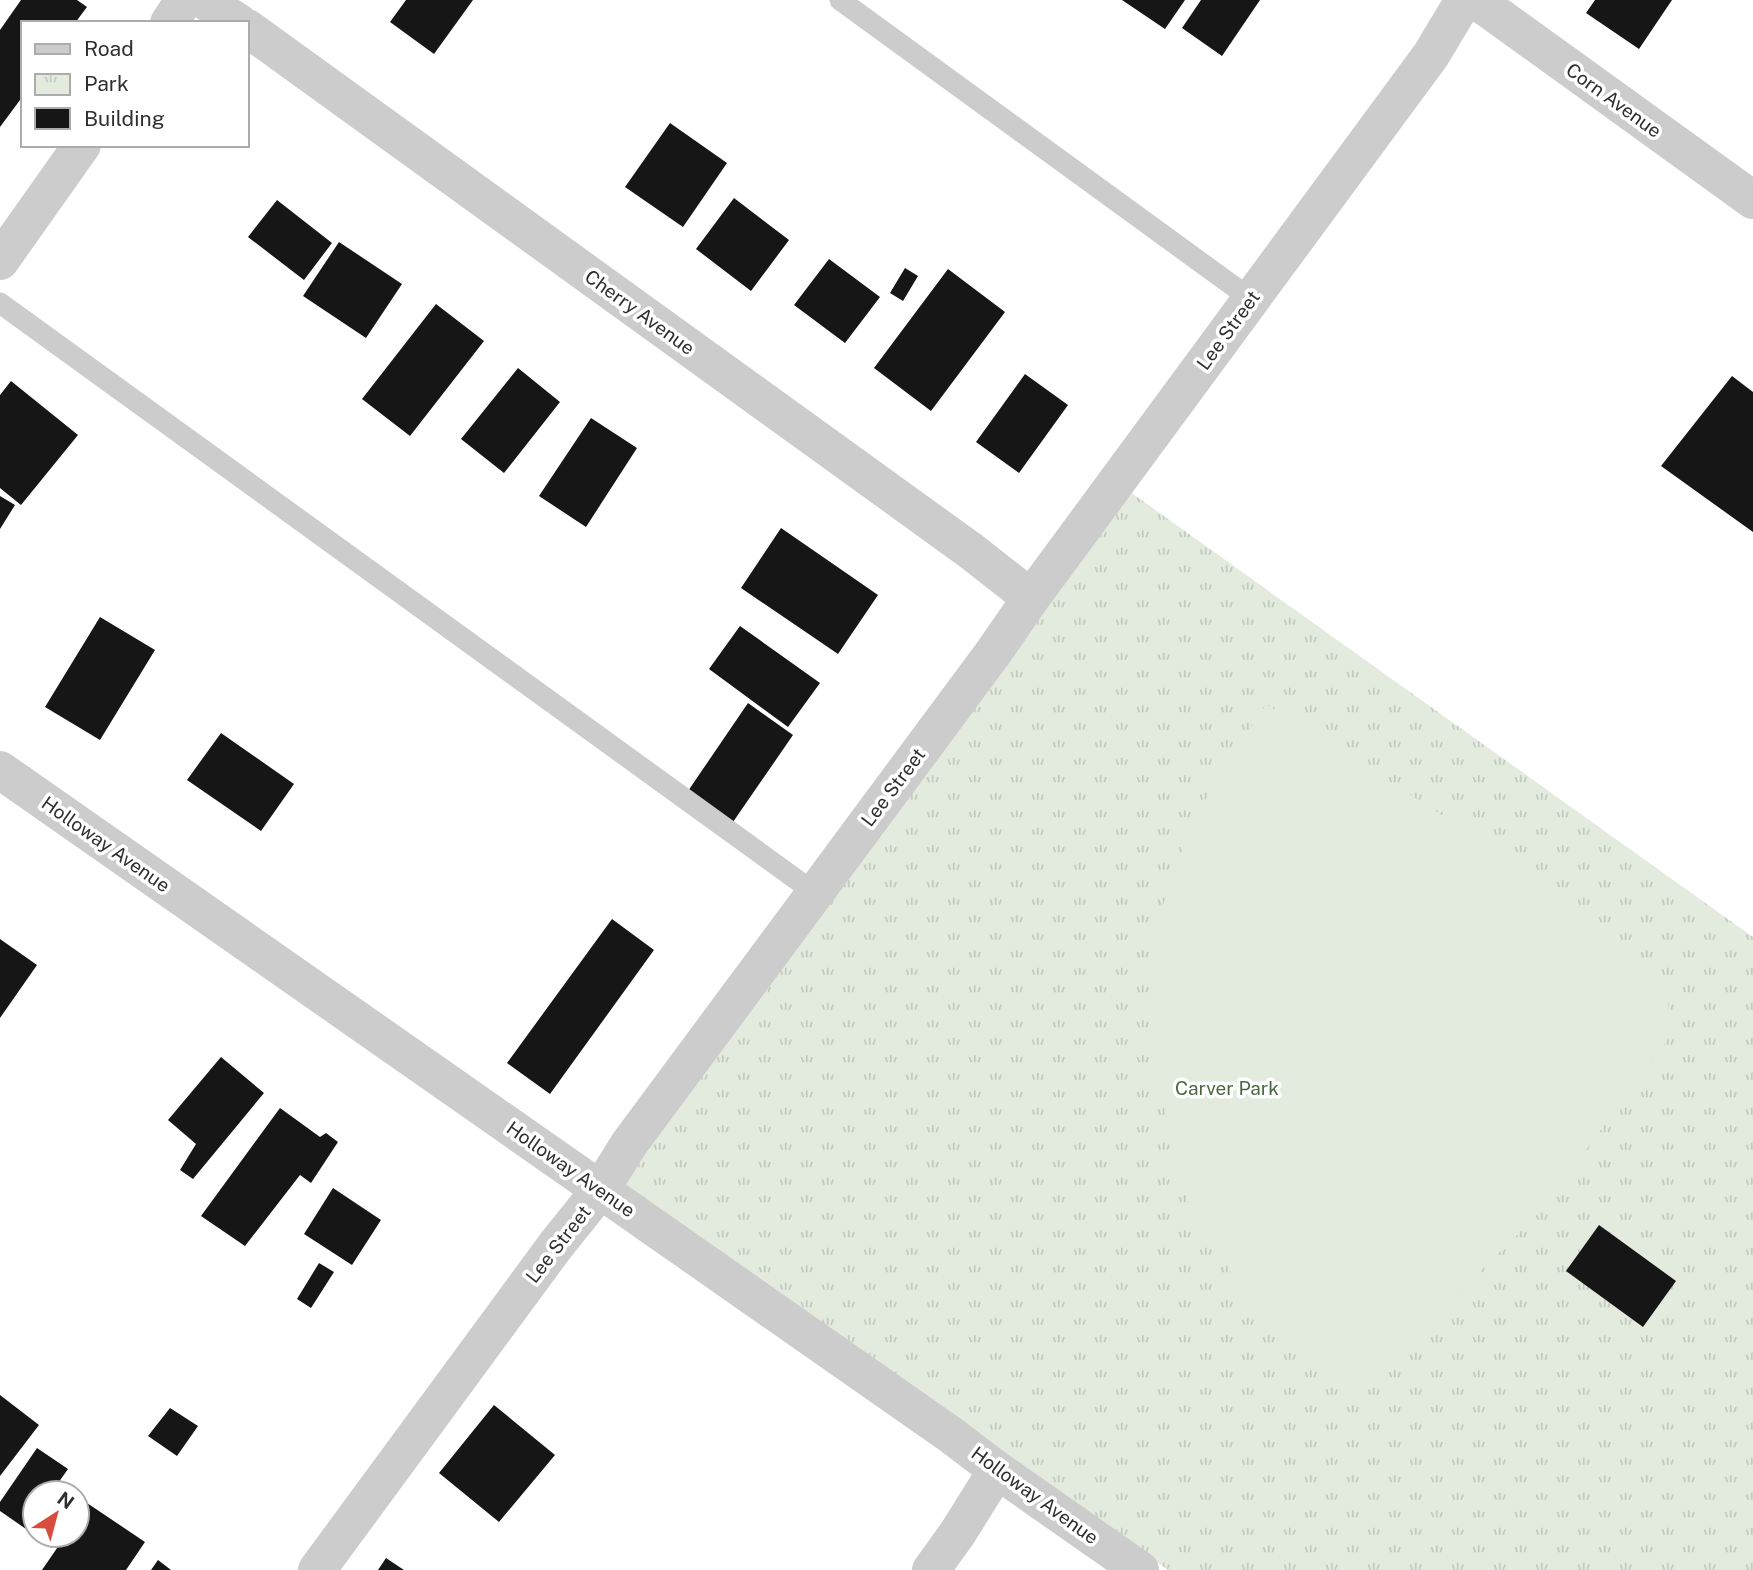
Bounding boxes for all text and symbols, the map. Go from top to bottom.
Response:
legend [21,21,248,147]
text: Road [84,36,134,61]
street label: Corn Avenue [1562,58,1666,142]
text: Park [84,71,129,96]
text: Building [84,106,165,131]
street label: Cherry Avenue [581,265,699,359]
street label: Lee Street [1192,286,1264,374]
street label: Lee Street [856,744,930,830]
street label: Holloway Avenue [38,792,174,896]
park label: Carver Park [1175,1077,1279,1099]
street label: Holloway Avenue [503,1117,639,1221]
street label: Lee Street [521,1201,595,1287]
street label: Holloway Avenue [967,1442,1103,1548]
north arrow [21,1479,91,1549]
text: N [54,1487,78,1514]

